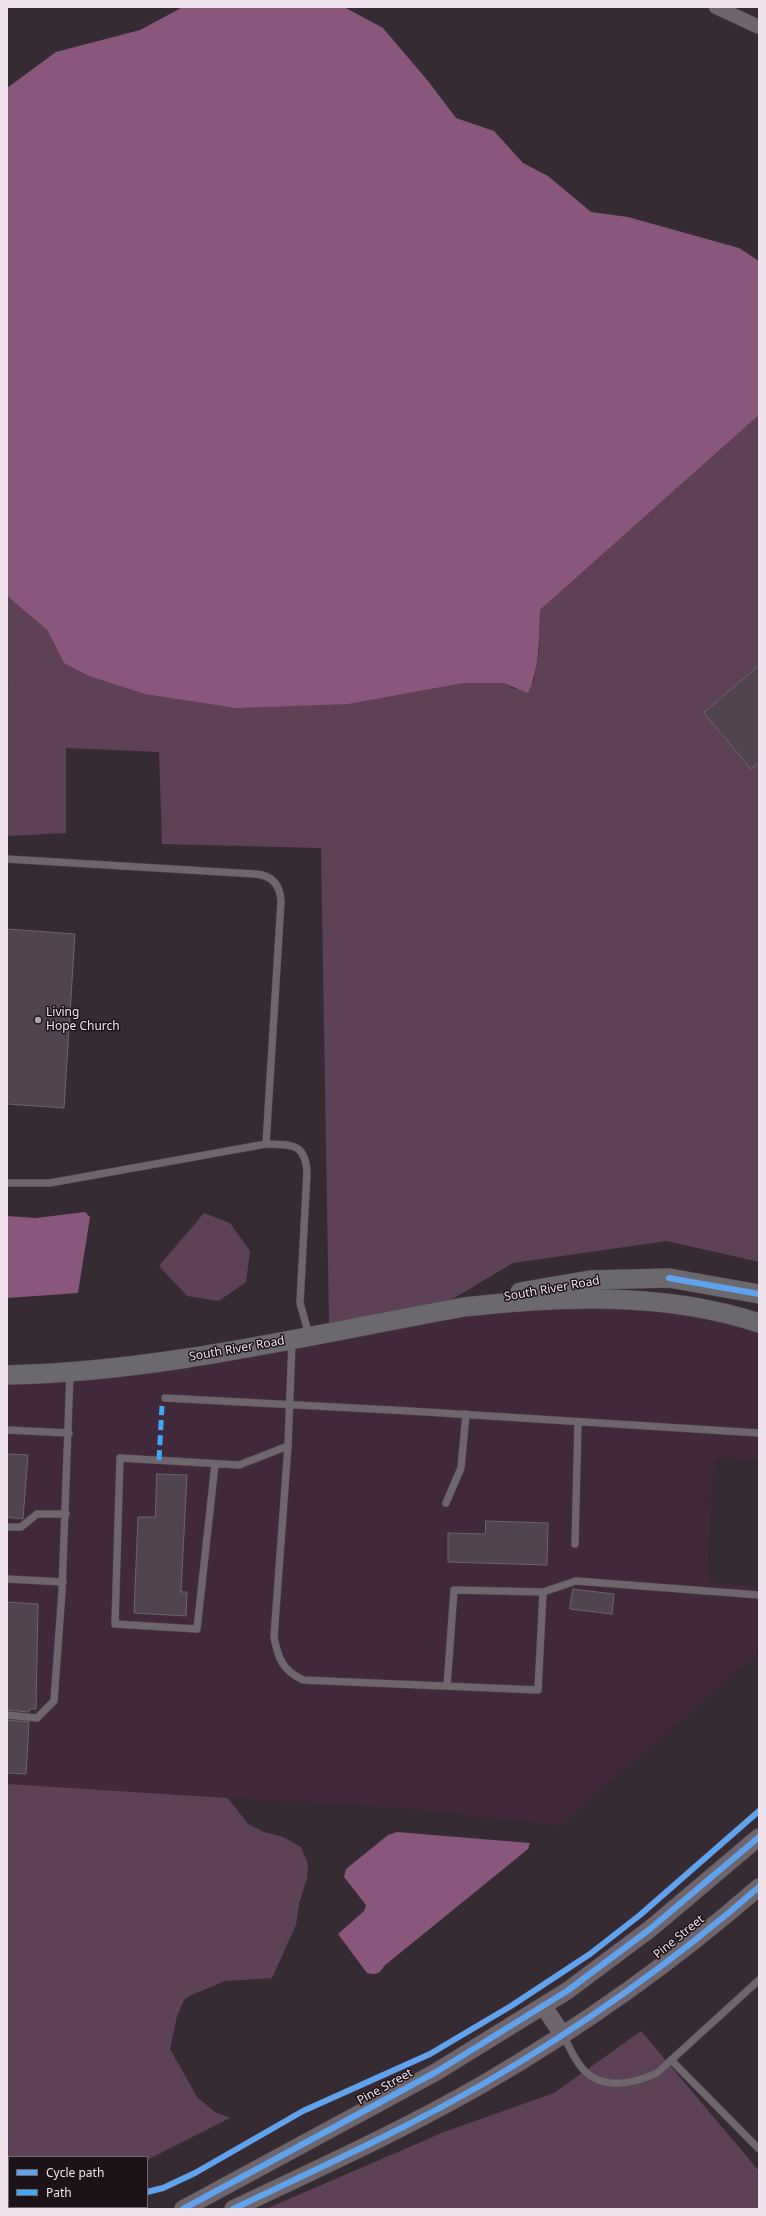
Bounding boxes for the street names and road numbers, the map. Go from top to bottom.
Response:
street label: South River Road [503,1274,601,1304]
street label: South River Road [188,1334,286,1364]
street label: Pine Street [651,1912,707,1962]
street label: Pine Street [355,2066,415,2108]

